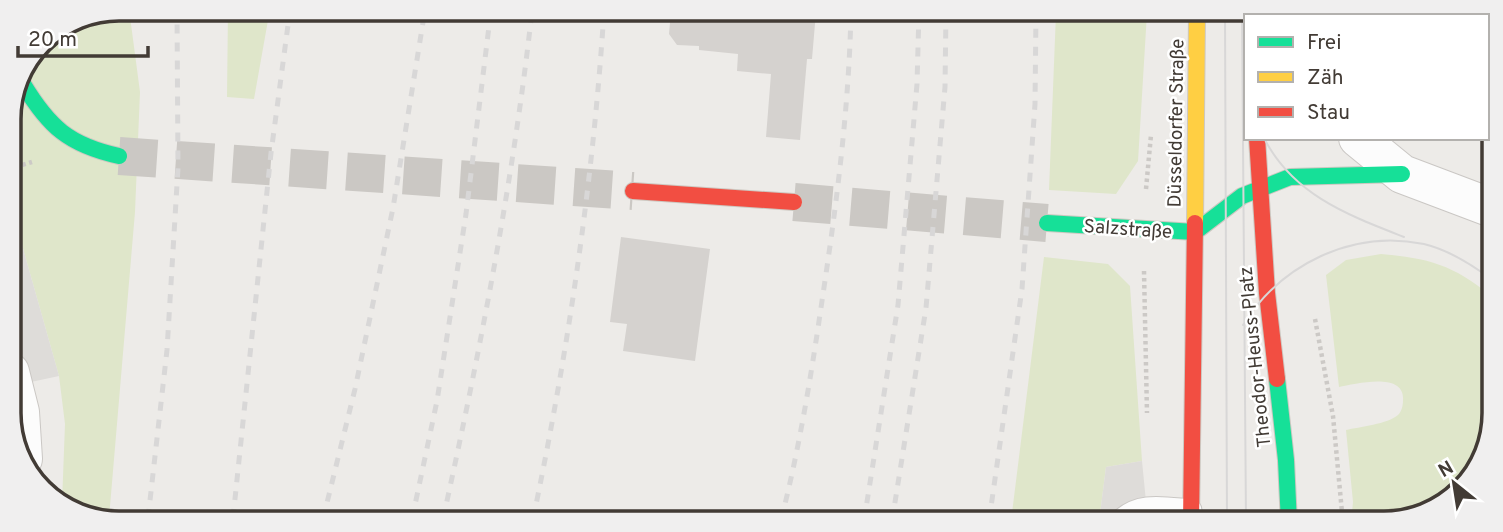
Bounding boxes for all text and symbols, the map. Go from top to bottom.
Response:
scale bar [18,14,147,58]
legend [1244,14,1489,140]
text: 20 m [28,27,77,54]
text: Frei [1307,30,1342,57]
street label: Düsseldorfer Straße [1164,39,1190,208]
text: Zäh [1307,65,1344,92]
text: Stau [1307,100,1350,127]
street label: Salzstraße [1083,215,1173,245]
street label: Theodor-Heuss-Platz [1235,265,1277,448]
north arrow [1419,448,1489,518]
text: N [1435,456,1458,484]

